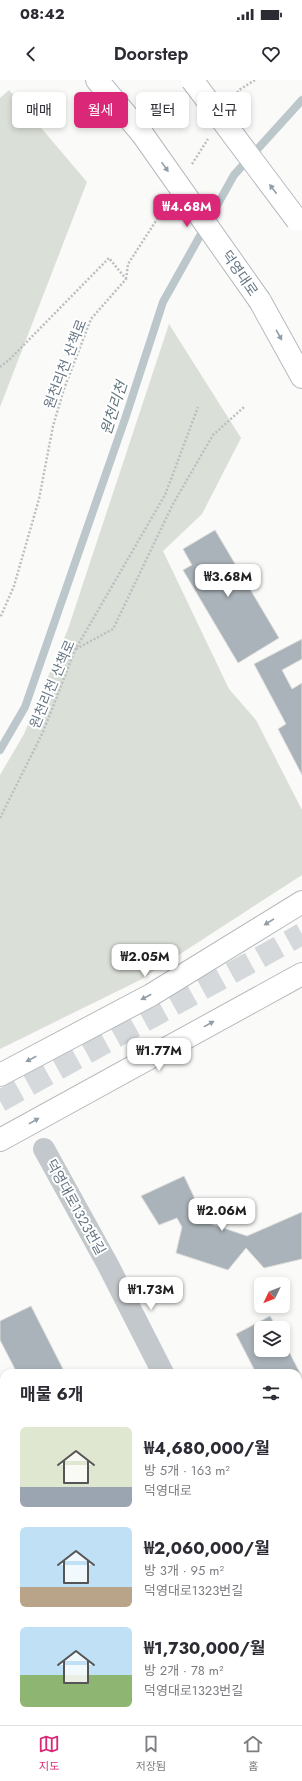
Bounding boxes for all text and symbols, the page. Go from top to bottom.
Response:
text: 08:42 [20,3,64,25]
text: Doorstep [114,41,188,67]
icon: back [20,43,42,65]
icon: heart [260,43,282,65]
chip: 매매 [12,92,66,128]
chip: 월세 [74,92,128,128]
chip: 필터 [136,92,189,128]
chip: 신규 [197,92,251,128]
one-way arrow [161,162,169,173]
one-way arrow [270,184,278,194]
pin: ₩4.68M [154,194,220,228]
text: ₩4.68M [162,197,212,216]
street label: 덕영대로 [217,246,263,300]
street label: 원천리천 산책로 [39,316,91,412]
one-way arrow [276,329,282,341]
water label: 원천리천 [95,376,134,438]
pin: ₩3.68M [195,564,261,598]
text: ₩3.68M [204,567,252,586]
street label: 원천리천 산책로 [24,637,80,731]
one-way arrow [263,919,275,926]
pin: ₩2.05M [112,944,178,978]
text: ₩2.05M [121,947,169,966]
one-way arrow [140,994,152,1001]
one-way arrow [203,1021,215,1028]
pin: ₩1.77M [126,1038,192,1072]
text: ₩1.77M [136,1041,182,1060]
one-way arrow [25,1055,37,1062]
one-way arrow [28,1118,40,1125]
street label: 덕영대로1323번길 [41,1155,111,1259]
pin: ₩2.06M [189,1198,255,1232]
text: ₩2.06M [197,1201,247,1220]
pin: ₩1.73M [118,1277,184,1311]
north arrow [254,1277,290,1313]
map controls [254,1277,290,1357]
text: ₩1.73M [128,1280,174,1299]
button: layers [254,1321,290,1357]
text: 매물 6개 [20,1382,83,1406]
icon: filters [260,1382,282,1404]
text: ₩4,680,000/월 [144,1436,270,1460]
icon: home [52,1443,100,1491]
text: 방 5개 · 163 m² [144,1461,230,1480]
text: 덕영대로 [144,1481,192,1500]
text: ₩2,060,000/월 [144,1536,270,1560]
icon: home [52,1543,100,1591]
text: 방 3개 · 95 m² [144,1561,224,1580]
text: 덕영대로1323번길 [144,1581,243,1600]
text: ₩1,730,000/월 [144,1636,266,1660]
icon: home [52,1643,100,1691]
text: 방 2개 · 78 m² [144,1661,223,1680]
text: 덕영대로1323번길 [144,1681,243,1700]
tab: 지도 [38,1733,60,1774]
tab: 저장됨 [136,1733,166,1774]
tab: 홈 [242,1733,264,1774]

